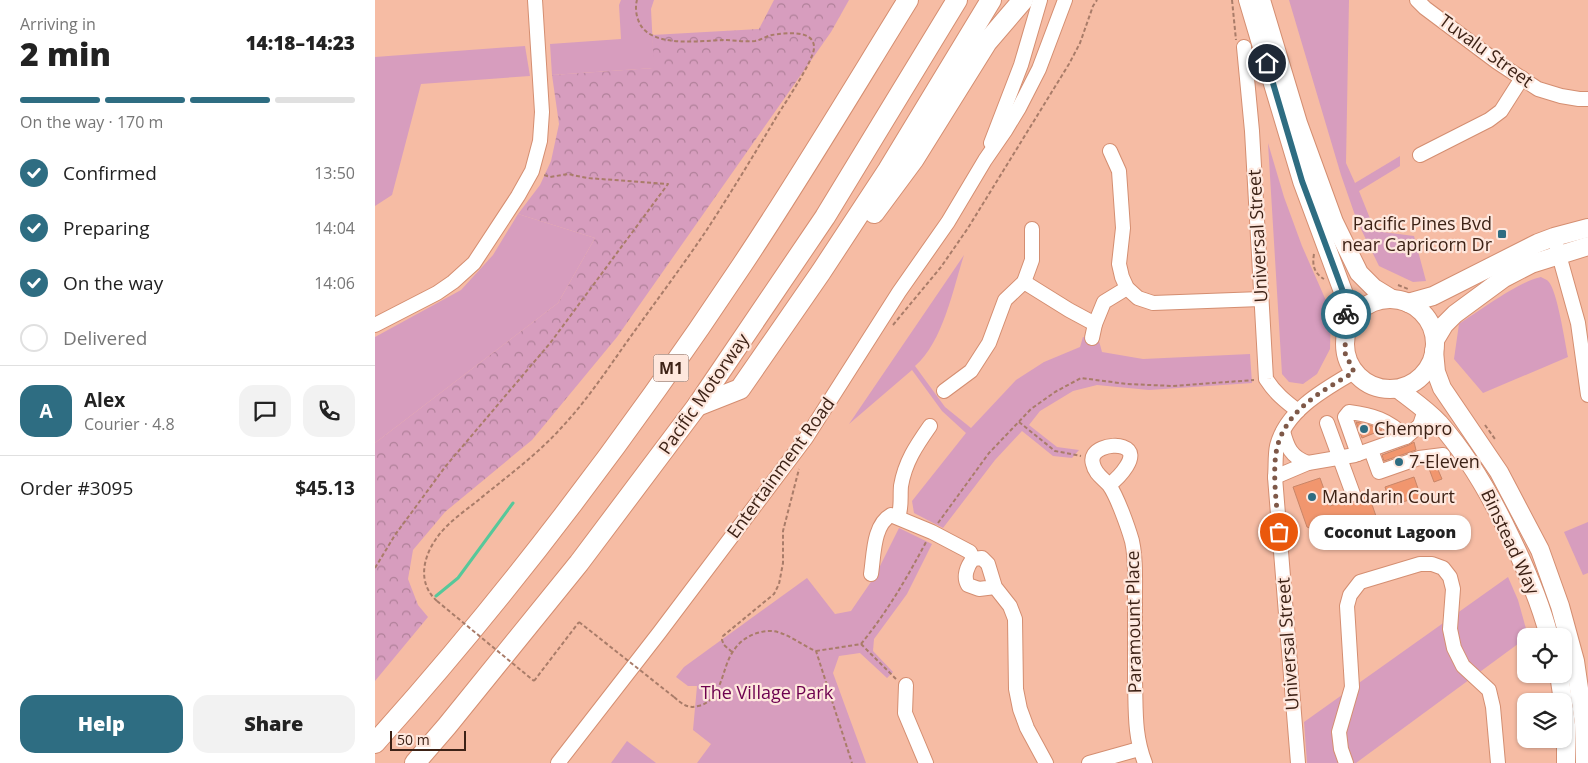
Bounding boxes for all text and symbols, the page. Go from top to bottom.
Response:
street label: Tuvalu Street [1435,8,1538,92]
text: Arriving in [20,13,96,35]
text: 14:18–14:23 [245,30,355,56]
text: 2 min [20,32,111,75]
pin [1246,42,1288,84]
icon: home [1253,49,1281,77]
text: On the way · 170 m [20,111,163,133]
icon: check [20,159,48,187]
text: Confirmed [63,160,157,186]
text: 13:50 [314,162,355,184]
street label: Universal Street [1242,169,1272,303]
place label: Pacific Pines Bvd near Capricorn Dr [1342,211,1493,256]
icon: check [20,214,48,242]
text: Preparing [63,215,150,241]
text: 14:04 [314,217,355,239]
marker: Pacific Pines Bvd near Capricorn Dr [1496,228,1508,240]
icon: check [20,269,48,297]
text: On the way [63,270,163,296]
text: 14:06 [314,272,355,294]
courier [1321,289,1371,339]
icon: bike [1332,300,1360,328]
text: Delivered [63,325,147,351]
street label: Pacific Motorway [652,327,754,459]
road number: M1 [653,354,689,382]
button: chat [239,385,291,437]
button: phone [303,385,355,437]
text: Alex [84,387,125,413]
street label: Entertainment Road [721,392,840,543]
text: A [39,398,53,424]
text: Courier · 4.8 [84,413,175,435]
place label: Chempro [1374,416,1452,440]
marker: Chempro [1358,423,1370,435]
place label: 7-Eleven [1409,449,1480,473]
marker: 7-Eleven [1393,456,1405,468]
text: Order #3095 [20,475,133,501]
text: $45.13 [295,475,355,501]
place label: Mandarin Court [1322,484,1455,508]
street label: Binstead Way [1476,485,1546,599]
marker: Mandarin Court [1306,491,1318,503]
pin [1258,511,1300,553]
callout: Coconut Lagoon [1309,514,1471,550]
icon: bag [1265,518,1293,546]
text: Coconut Lagoon [1324,521,1456,543]
street label: Paramount Place [1120,550,1146,694]
street label: Universal Street [1270,577,1304,711]
map controls [1517,628,1572,748]
button: locate [1517,628,1572,683]
park label: The Village Park [701,680,834,704]
button: layers [1517,693,1572,748]
button: Help [20,695,183,753]
button: Share [193,695,355,753]
scale bar [390,728,466,751]
text: 50 m [397,730,430,749]

